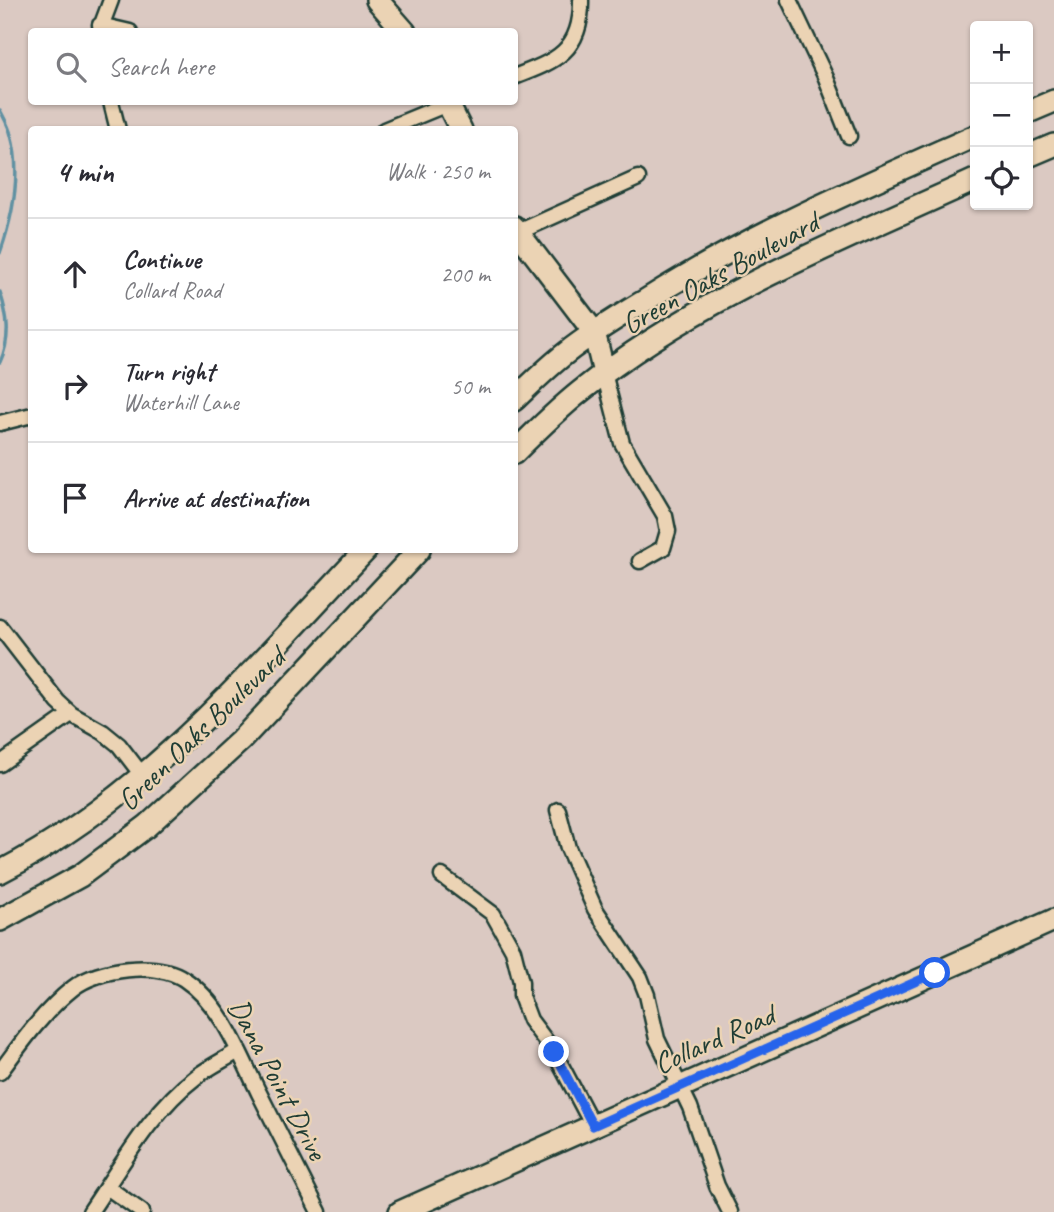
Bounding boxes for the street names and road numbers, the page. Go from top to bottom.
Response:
street label: Green Oaks Boulevard [615,201,829,343]
street label: Green Oaks Boulevard [109,636,296,819]
street label: Dana Point Drive [220,992,337,1168]
street label: Collard Road [648,994,784,1082]

